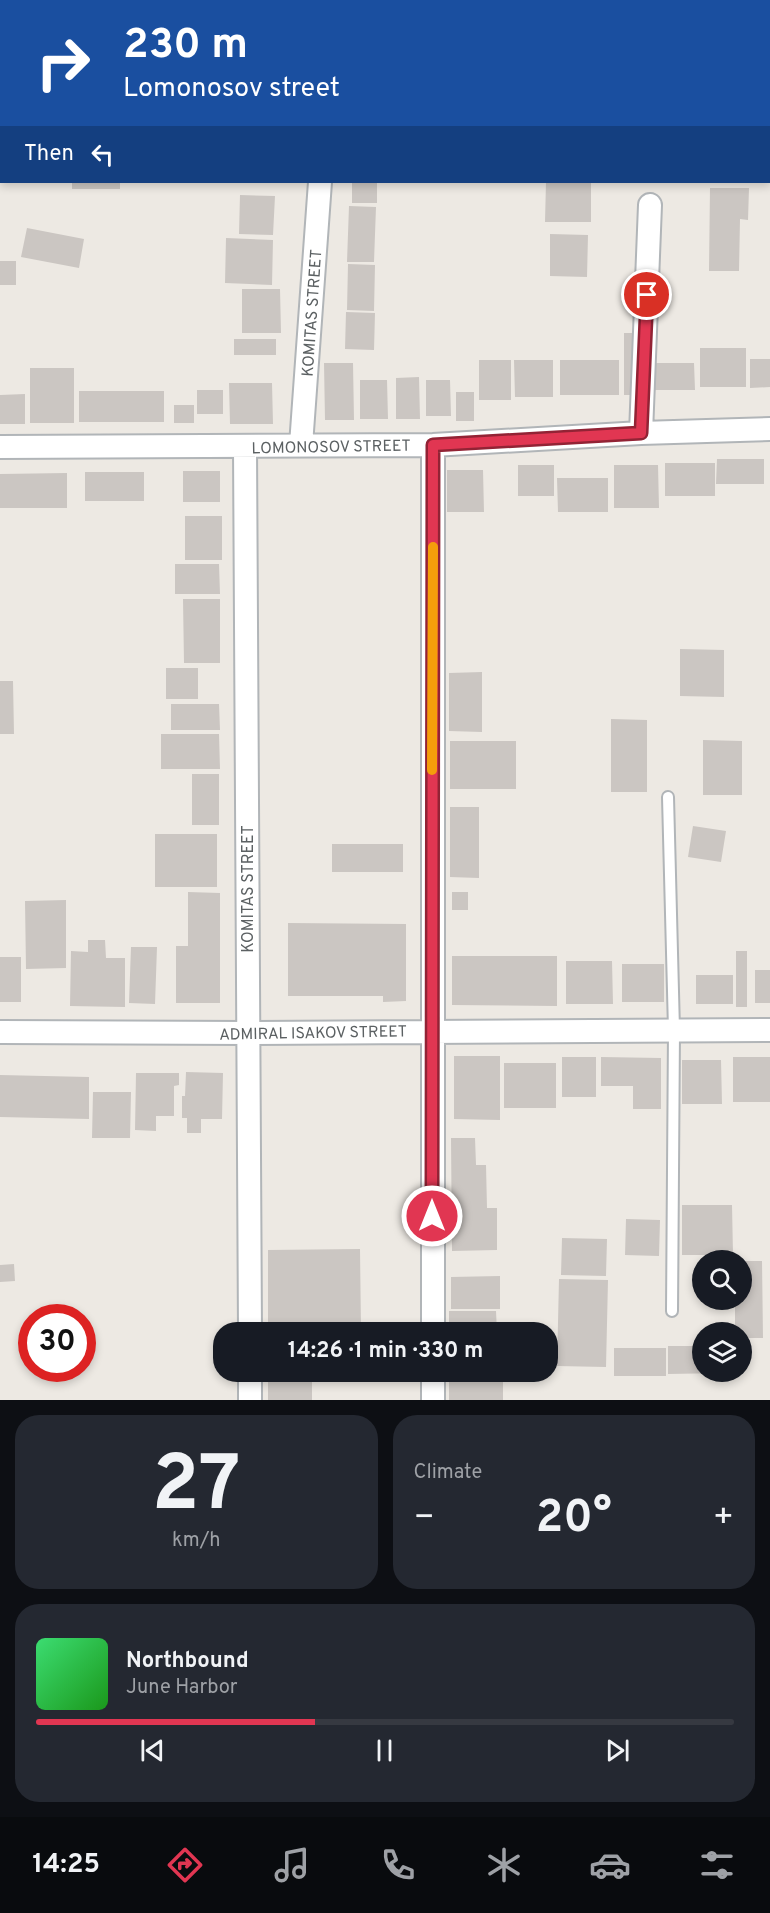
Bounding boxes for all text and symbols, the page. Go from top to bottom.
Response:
text: 230 m [123,20,248,73]
icon: right [24,24,102,102]
text: Lomonosov street [123,72,340,106]
icon: left [86,138,119,171]
text: Then [24,141,74,168]
street label: KOMITAS STREET [299,249,327,378]
pin [621,269,672,320]
icon: arrive [630,278,663,311]
street label: LOMONOSOV STREET [251,437,411,459]
street label: KOMITAS STREET [239,825,259,953]
street label: ADMIRAL ISAKOV STREET [219,1022,407,1046]
position arrow [400,1184,464,1248]
map controls [692,1250,752,1382]
button: search [692,1250,752,1310]
speed limit sign: 30 [18,1304,96,1382]
button: layers [692,1322,752,1382]
text: 14:26 · 1 min · 330 m [288,1338,483,1365]
text: 27 [152,1439,241,1538]
text: Climate [414,1460,482,1486]
text: 20° [536,1491,612,1548]
text: − [414,1498,435,1540]
text: + [713,1498,734,1540]
text: km/h [172,1528,221,1554]
text: Northbound [126,1648,249,1675]
text: June Harbor [126,1675,238,1701]
icon: previous [136,1734,169,1767]
icon: pause [368,1734,401,1767]
icon: next [601,1734,634,1767]
icon: directions [164,1844,206,1886]
icon: music [271,1844,313,1886]
icon: phone [377,1844,419,1886]
icon: climate [483,1844,525,1886]
icon: car [589,1844,631,1886]
icon: filters [696,1844,738,1886]
text: 14:25 [32,1848,100,1882]

